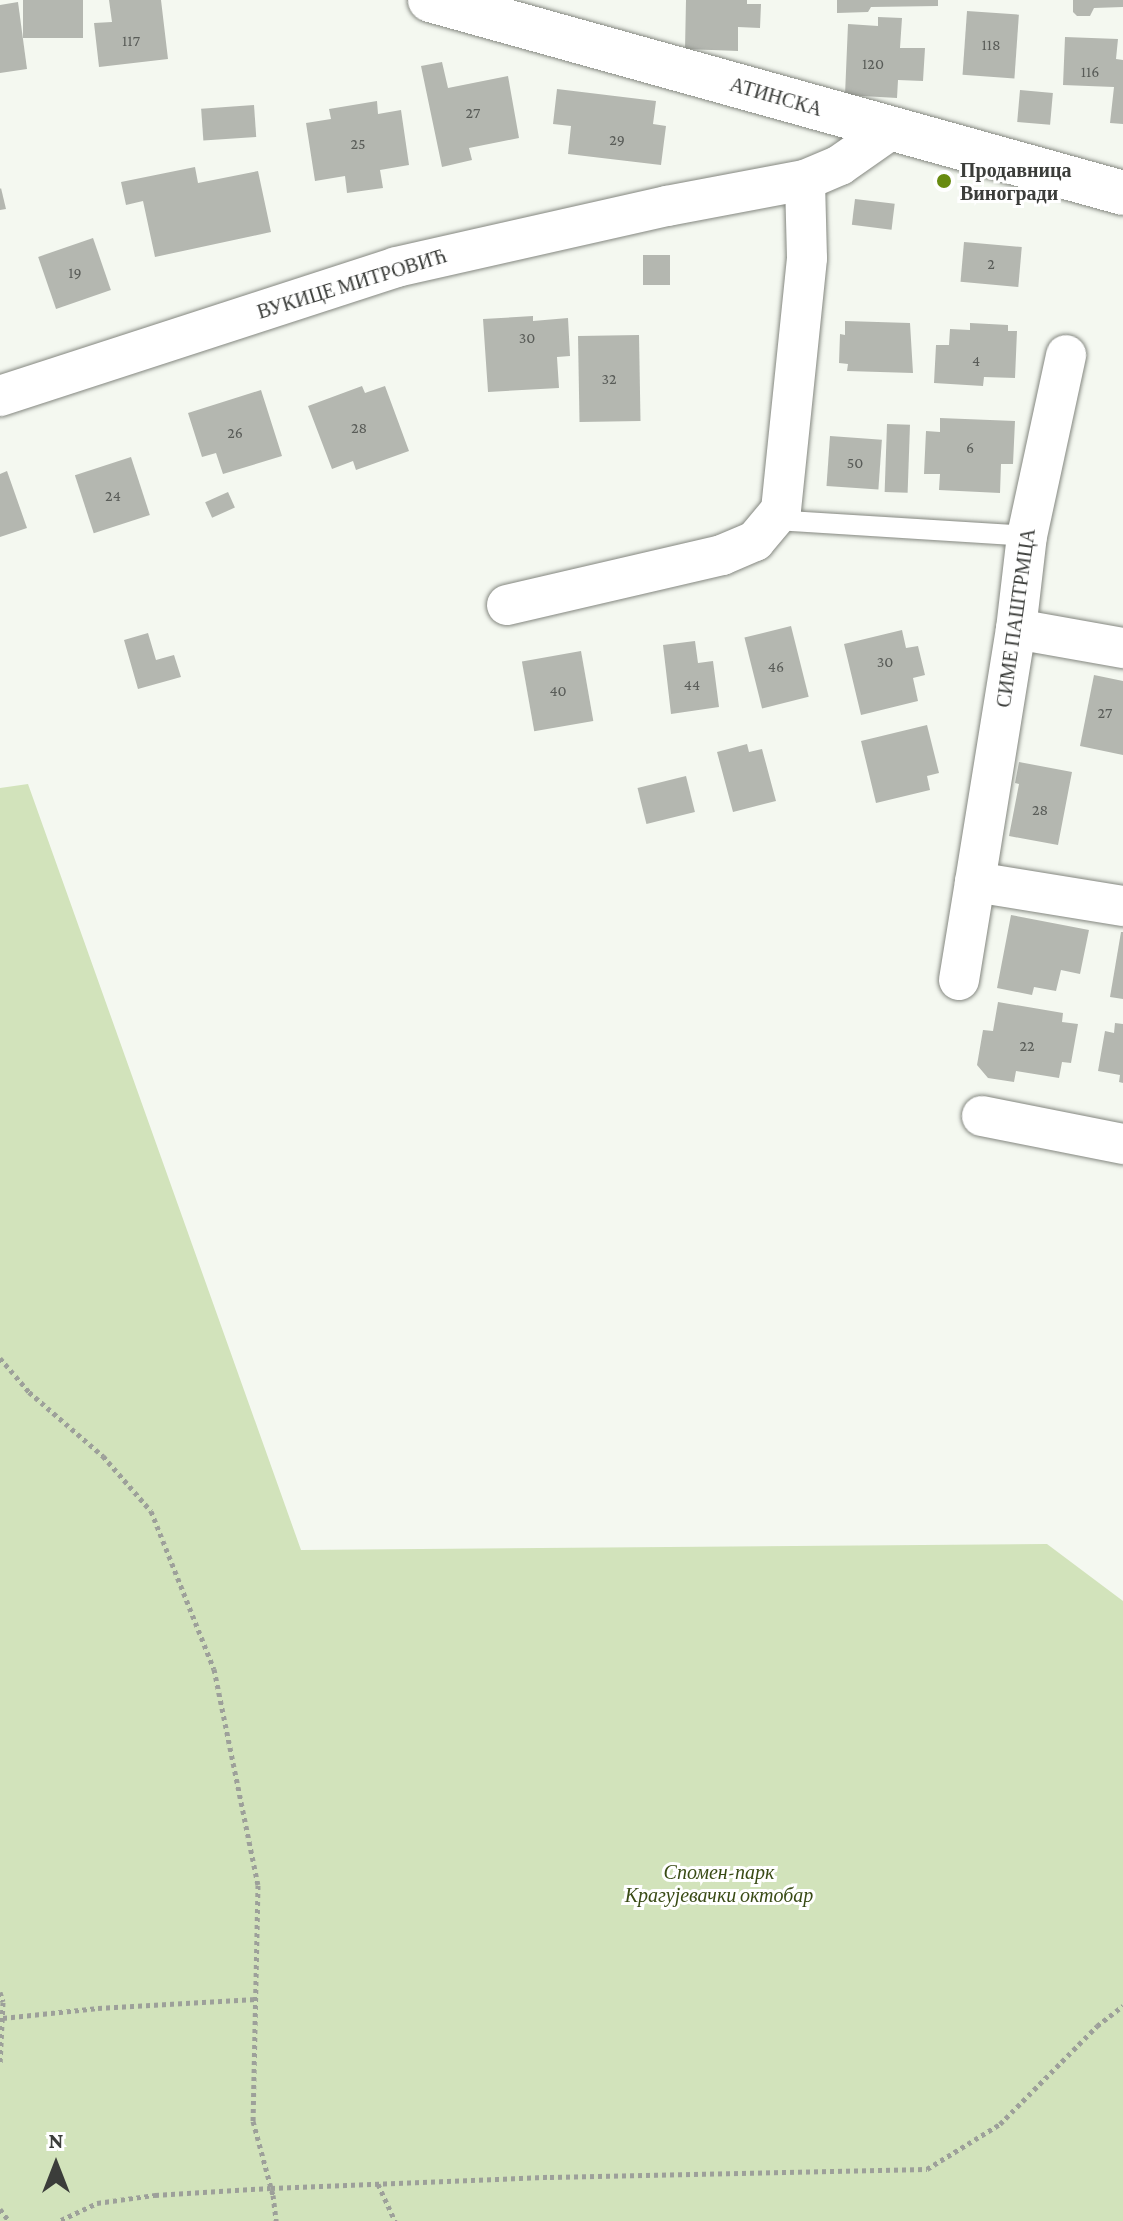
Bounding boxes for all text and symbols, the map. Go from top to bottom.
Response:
house number: 117 [122,31,140,51]
house number: 118 [981,35,1001,55]
house number: 120 [862,54,884,74]
house number: 116 [1081,62,1099,82]
street label: АТИНСКА [727,72,825,122]
house number: 27 [466,103,480,123]
house number: 29 [609,130,625,150]
house number: 25 [350,134,366,154]
place label: Продавница Виногради [960,158,1072,205]
marker: Продавница Виногради [935,172,953,190]
street label: ВУКИЦЕ МИТРОВИЋ [254,244,450,324]
house number: 2 [987,254,995,274]
house number: 19 [68,263,82,283]
house number: 30 [519,328,535,348]
house number: 4 [972,351,980,371]
house number: 32 [601,369,617,389]
house number: 28 [351,418,367,438]
house number: 26 [227,423,243,443]
house number: 6 [966,438,974,458]
house number: 50 [847,453,863,473]
house number: 24 [105,486,121,506]
street label: СИМЕ ПАШТРМЦА [992,527,1040,709]
house number: 30 [877,652,893,672]
house number: 46 [768,657,784,677]
house number: 44 [684,675,700,695]
house number: 40 [549,681,567,701]
house number: 27 [1098,703,1112,723]
house number: 28 [1032,800,1048,820]
house number: 22 [1019,1036,1035,1056]
park label: Спомен-парк Крагујевачки октобар [625,1861,813,1908]
north arrow [16,2125,96,2205]
text: N [49,2128,64,2153]

